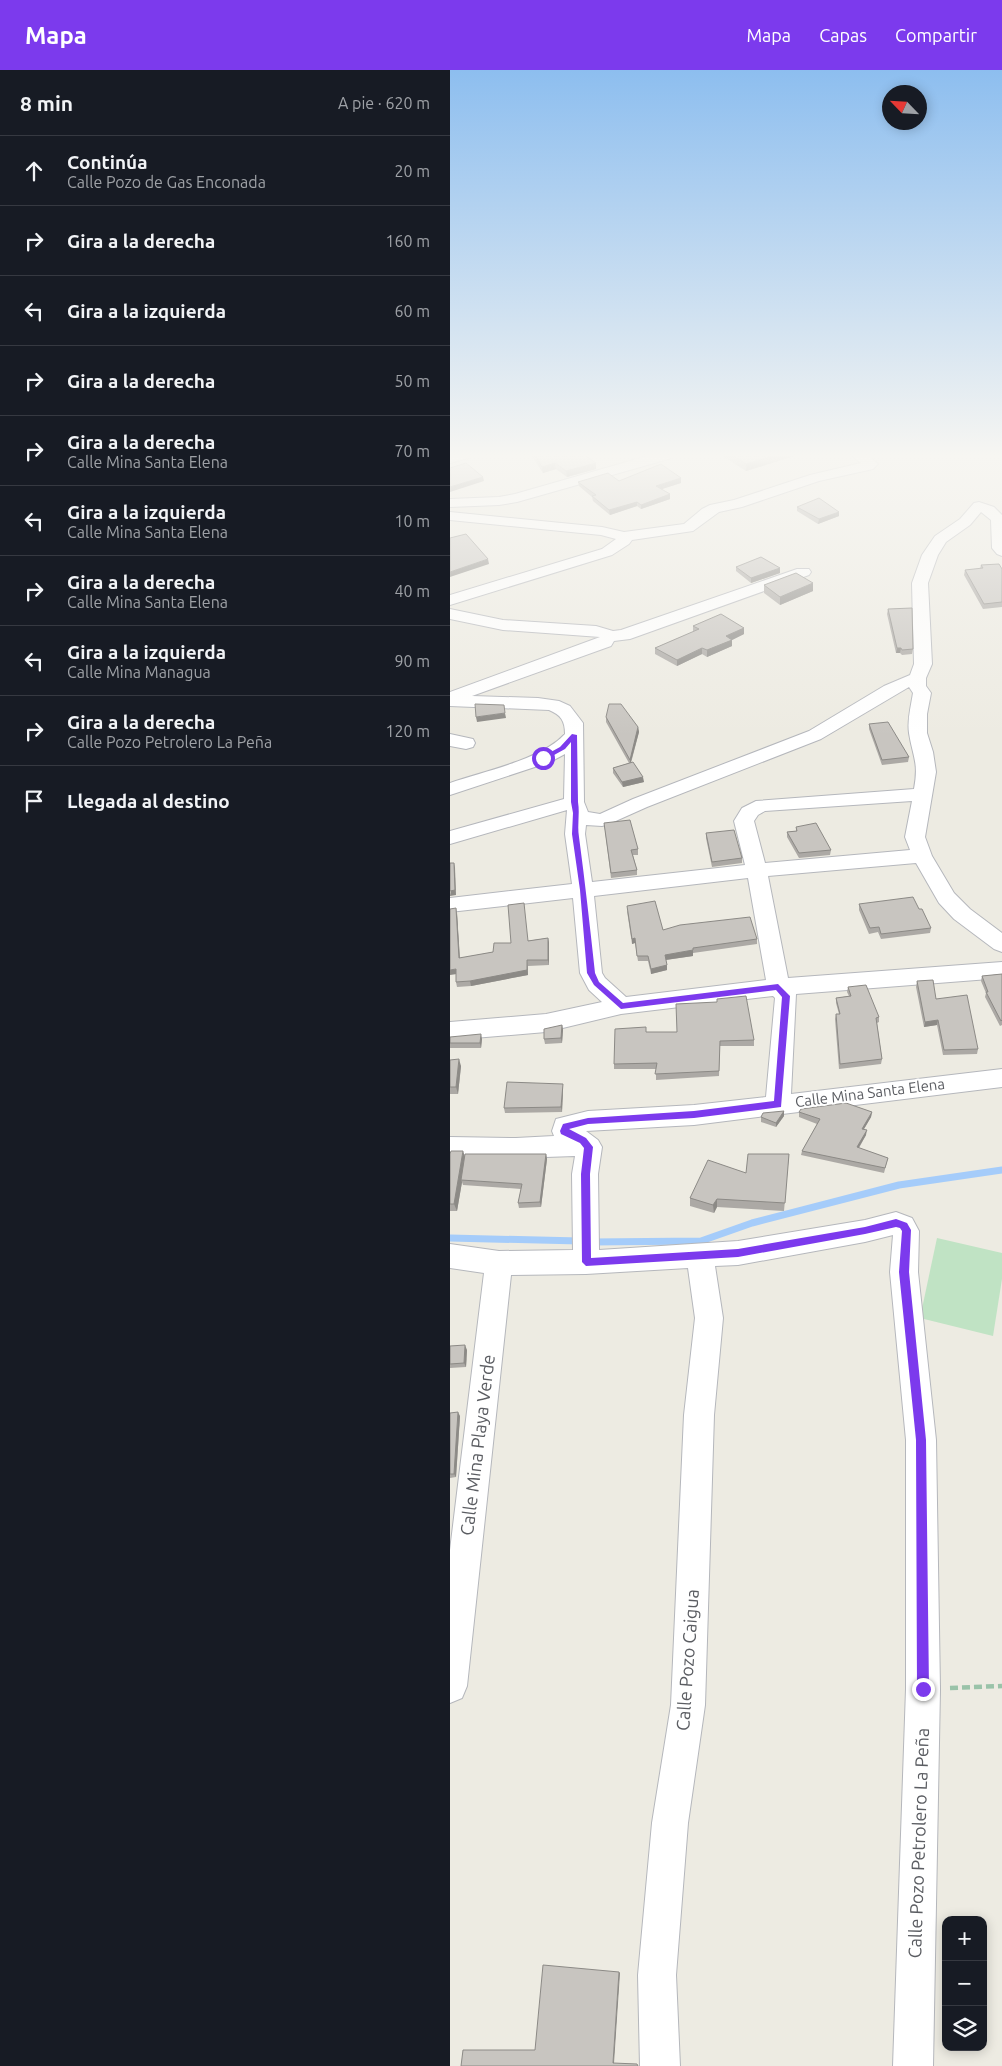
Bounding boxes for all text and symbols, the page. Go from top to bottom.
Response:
text: Mapa [25,22,87,49]
text: Mapa [746,25,791,45]
text: Capas [819,25,867,45]
text: Compartir [895,25,977,45]
north arrow [882,85,927,130]
text: 8 min [20,91,73,115]
text: A pie · 620 m [338,94,430,112]
text: Continúa [67,151,148,173]
icon: ahead [20,157,48,185]
text: 20 m [394,162,430,180]
text: Calle Pozo de Gas Enconada [67,173,266,191]
icon: right [20,227,48,255]
text: Gira a la derecha [67,230,215,252]
text: 160 m [385,232,430,250]
icon: left [20,297,48,325]
text: Gira a la izquierda [67,300,226,322]
text: 60 m [394,302,430,320]
icon: right [20,367,48,395]
text: Gira a la derecha [67,370,215,392]
text: 50 m [394,372,430,390]
text: Gira a la derecha [67,431,215,453]
icon: right [20,437,48,465]
text: 70 m [394,442,430,460]
text: Calle Mina Santa Elena [67,453,228,471]
text: Gira a la izquierda [67,501,226,523]
icon: left [20,507,48,535]
text: 10 m [394,512,430,530]
text: Calle Mina Santa Elena [67,523,228,541]
text: Gira a la derecha [67,571,215,593]
icon: right [20,577,48,605]
text: 40 m [394,582,430,600]
text: Calle Mina Santa Elena [67,593,228,611]
text: Gira a la izquierda [67,641,226,663]
icon: left [20,647,48,675]
text: 90 m [394,652,430,670]
text: Calle Mina Managua [67,663,211,681]
text: Gira a la derecha [67,711,215,733]
icon: right [20,717,48,745]
text: 120 m [385,722,430,740]
text: Calle Pozo Petrolero La Peña [67,733,272,751]
route start [532,747,555,770]
icon: arrive [20,787,48,815]
text: Llegada al destino [67,790,230,812]
street label: Calle Mina Santa Elena [794,1075,946,1110]
street label: Calle Mina Playa Verde [456,1353,498,1537]
street label: Calle Pozo Caigua [672,1588,702,1731]
route end [912,1678,935,1701]
street label: Calle Pozo Petrolero La Peña [904,1727,932,1959]
map controls [942,1916,987,2051]
button: + [942,1916,987,1961]
button: − [942,1961,987,2006]
button: layers [942,2006,987,2051]

